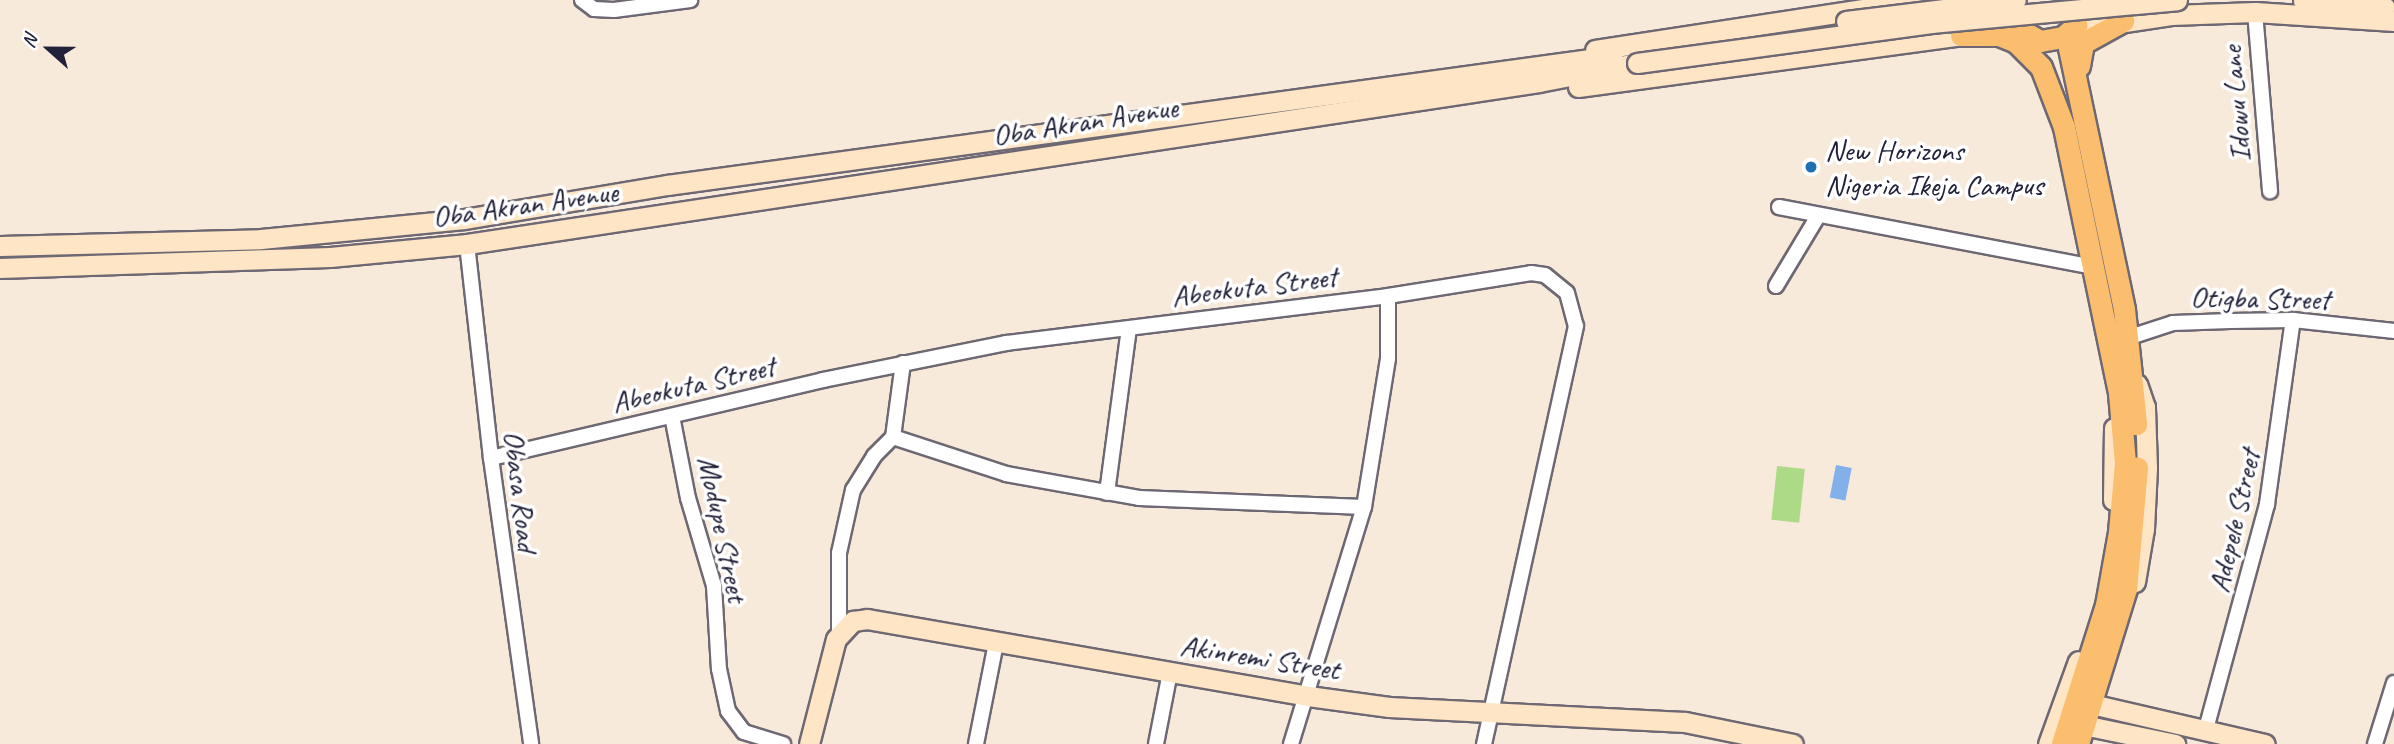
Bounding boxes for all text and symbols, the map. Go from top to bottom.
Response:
north arrow [14,14,84,84]
text: N [16,32,43,51]
street label: Idowu Lane [2213,44,2259,164]
street label: Oba Akran Avenue [990,89,1180,153]
place label: New Horizons Nigeria Ikeja Campus [1825,132,2042,202]
marker: New Horizons Nigeria Ikeja Campus [1803,159,1819,175]
street label: Oba Akran Avenue [430,173,620,235]
street label: Abeokuta Street [1169,258,1339,314]
street label: Otigba Street [2190,279,2330,317]
street label: Abeokuta Street [608,348,778,420]
street label: Obasa Road [496,429,546,553]
street label: Adepele Street [2200,446,2268,596]
street label: Modupe Street [690,452,756,606]
street label: Akinremi Street [1178,627,1342,687]

